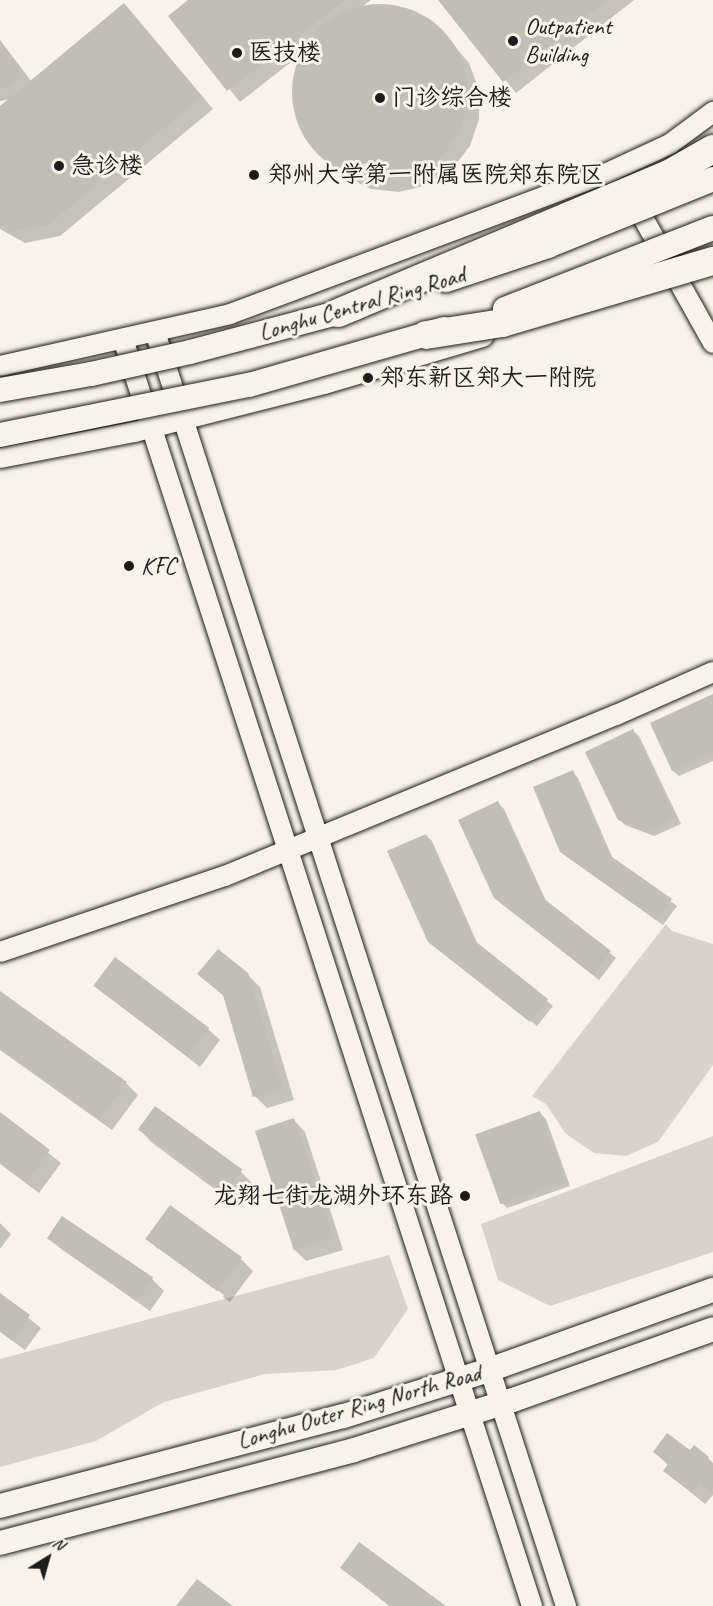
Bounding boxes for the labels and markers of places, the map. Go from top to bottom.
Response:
place label: Outpatient Building [525,13,611,69]
marker: Outpatient Building [506,34,520,48]
place label: 医技楼 [249,39,321,67]
marker: 医技楼 [230,46,244,60]
place label: 门诊综合楼 [392,84,512,112]
marker: 门诊综合楼 [373,91,387,105]
place label: 急诊楼 [71,152,143,180]
marker: 急诊楼 [52,159,66,173]
place label: 郑州大学第一附属医院郑东院区 [268,161,604,189]
marker: 郑州大学第一附属医院郑东院区 [245,166,263,184]
place label: 郑东新区郑大一附院 [380,364,596,392]
marker: 郑东新区郑大一附院 [361,371,375,385]
place label: KFC [141,552,176,580]
marker: KFC [122,559,136,573]
place label: 龙翔七街龙湖外环东路 [213,1182,453,1210]
marker: 龙翔七街龙湖外环东路 [458,1189,472,1203]

